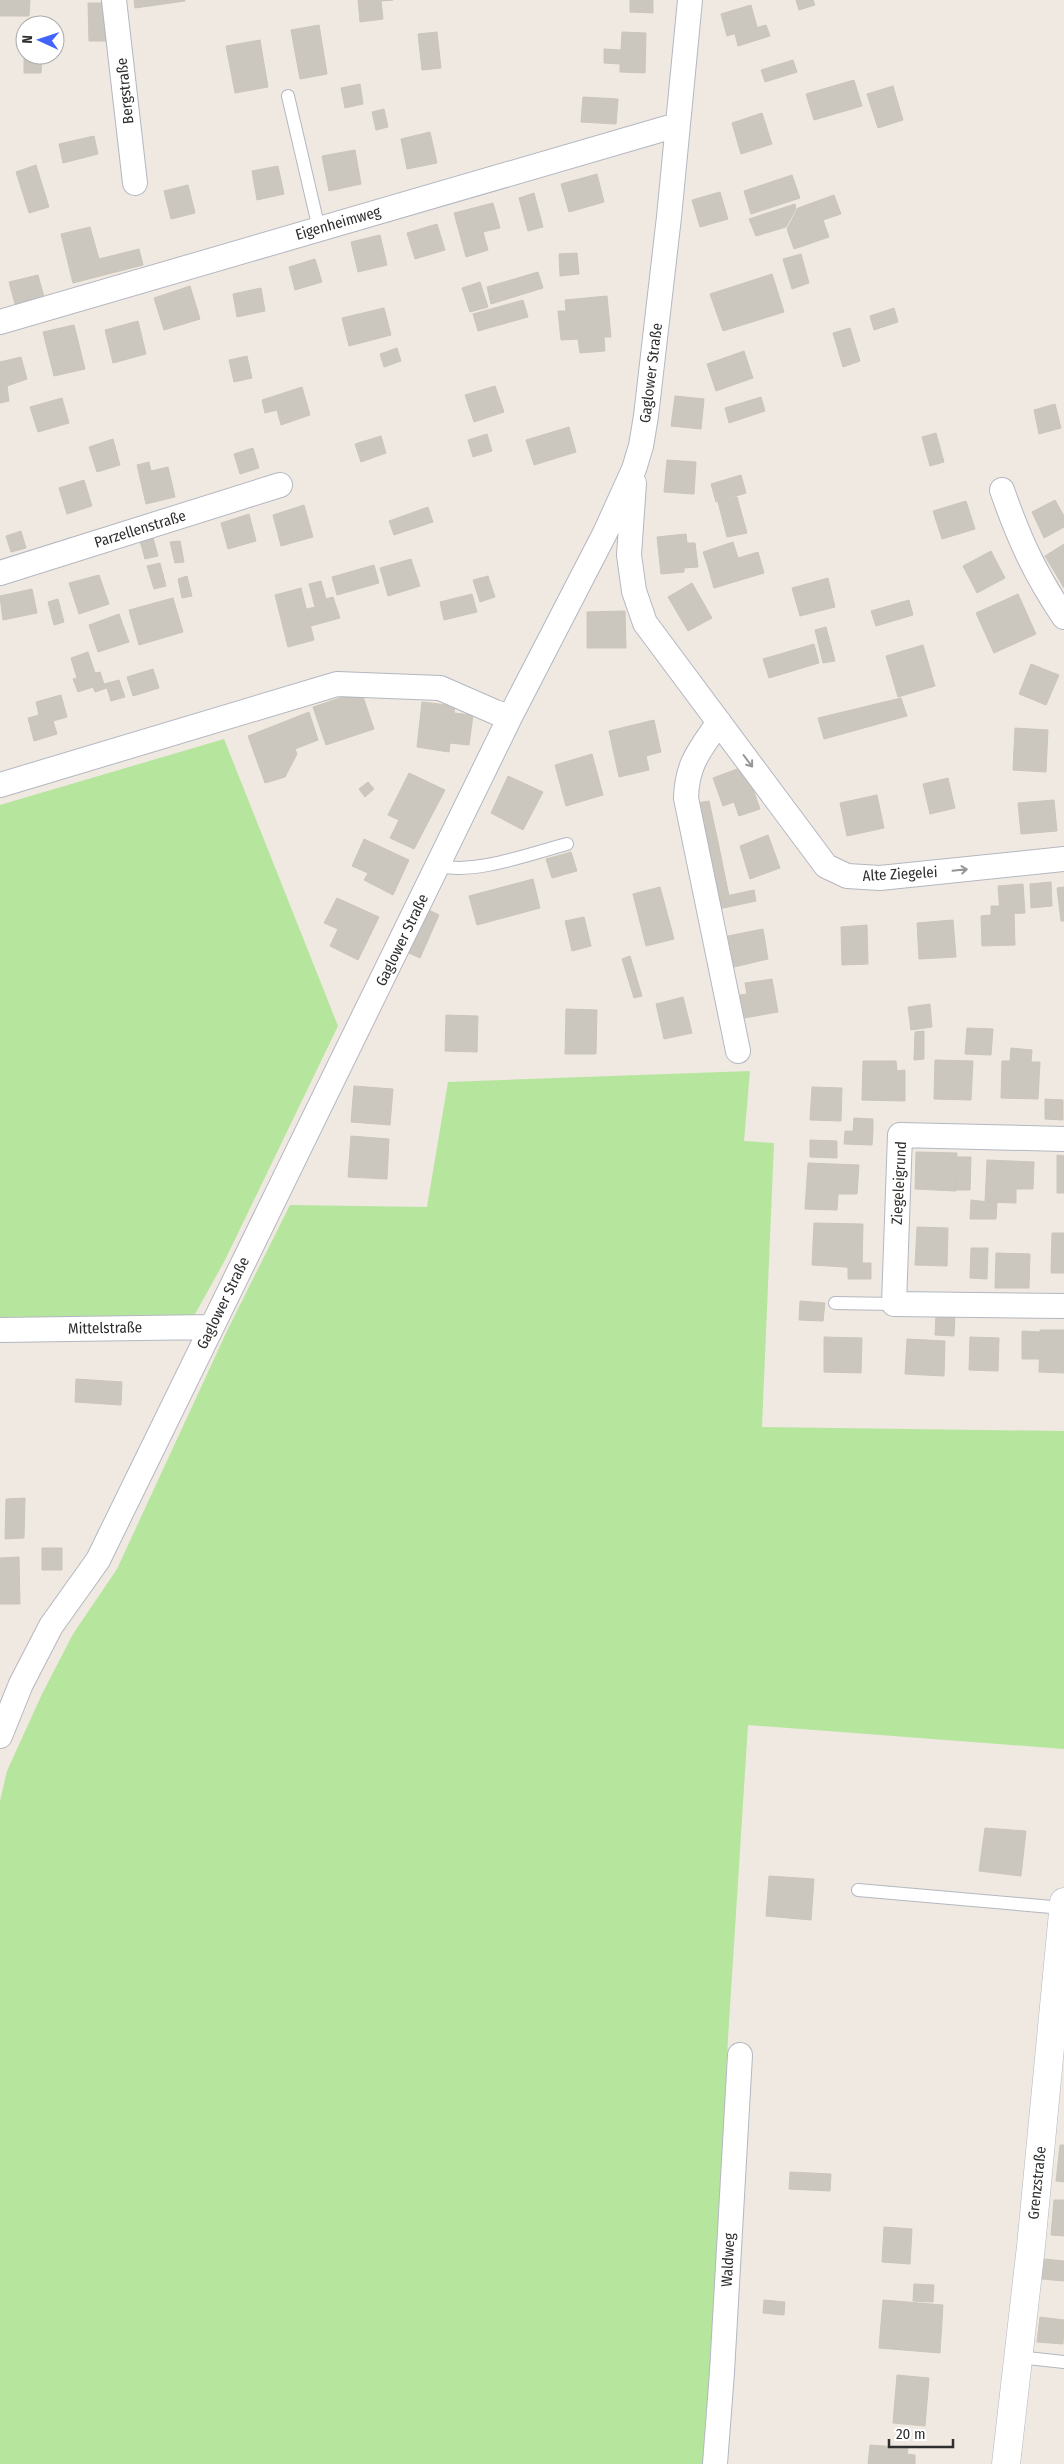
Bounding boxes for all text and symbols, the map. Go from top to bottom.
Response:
north arrow [15,15,65,65]
text: N [19,35,36,44]
street label: Bergstraße [113,57,137,125]
street label: Eigenheimweg [293,202,383,244]
street label: Gaglower Straße [636,322,666,424]
street label: Parzellenstraße [92,507,188,551]
one-way arrow [743,754,753,768]
street label: Alte Ziegelei [862,863,938,885]
one-way arrow [952,865,968,874]
street label: Gaglower Straße [372,891,432,989]
street label: Ziegeleigrund [888,1141,910,1225]
street label: Gaglower Straße [193,1254,253,1352]
street label: Mittelstraße [68,1318,142,1338]
street label: Grenzstraße [1024,2146,1050,2220]
street label: Waldweg [718,2232,738,2288]
scale bar [889,2416,953,2448]
text: 20 m [896,2425,926,2443]

